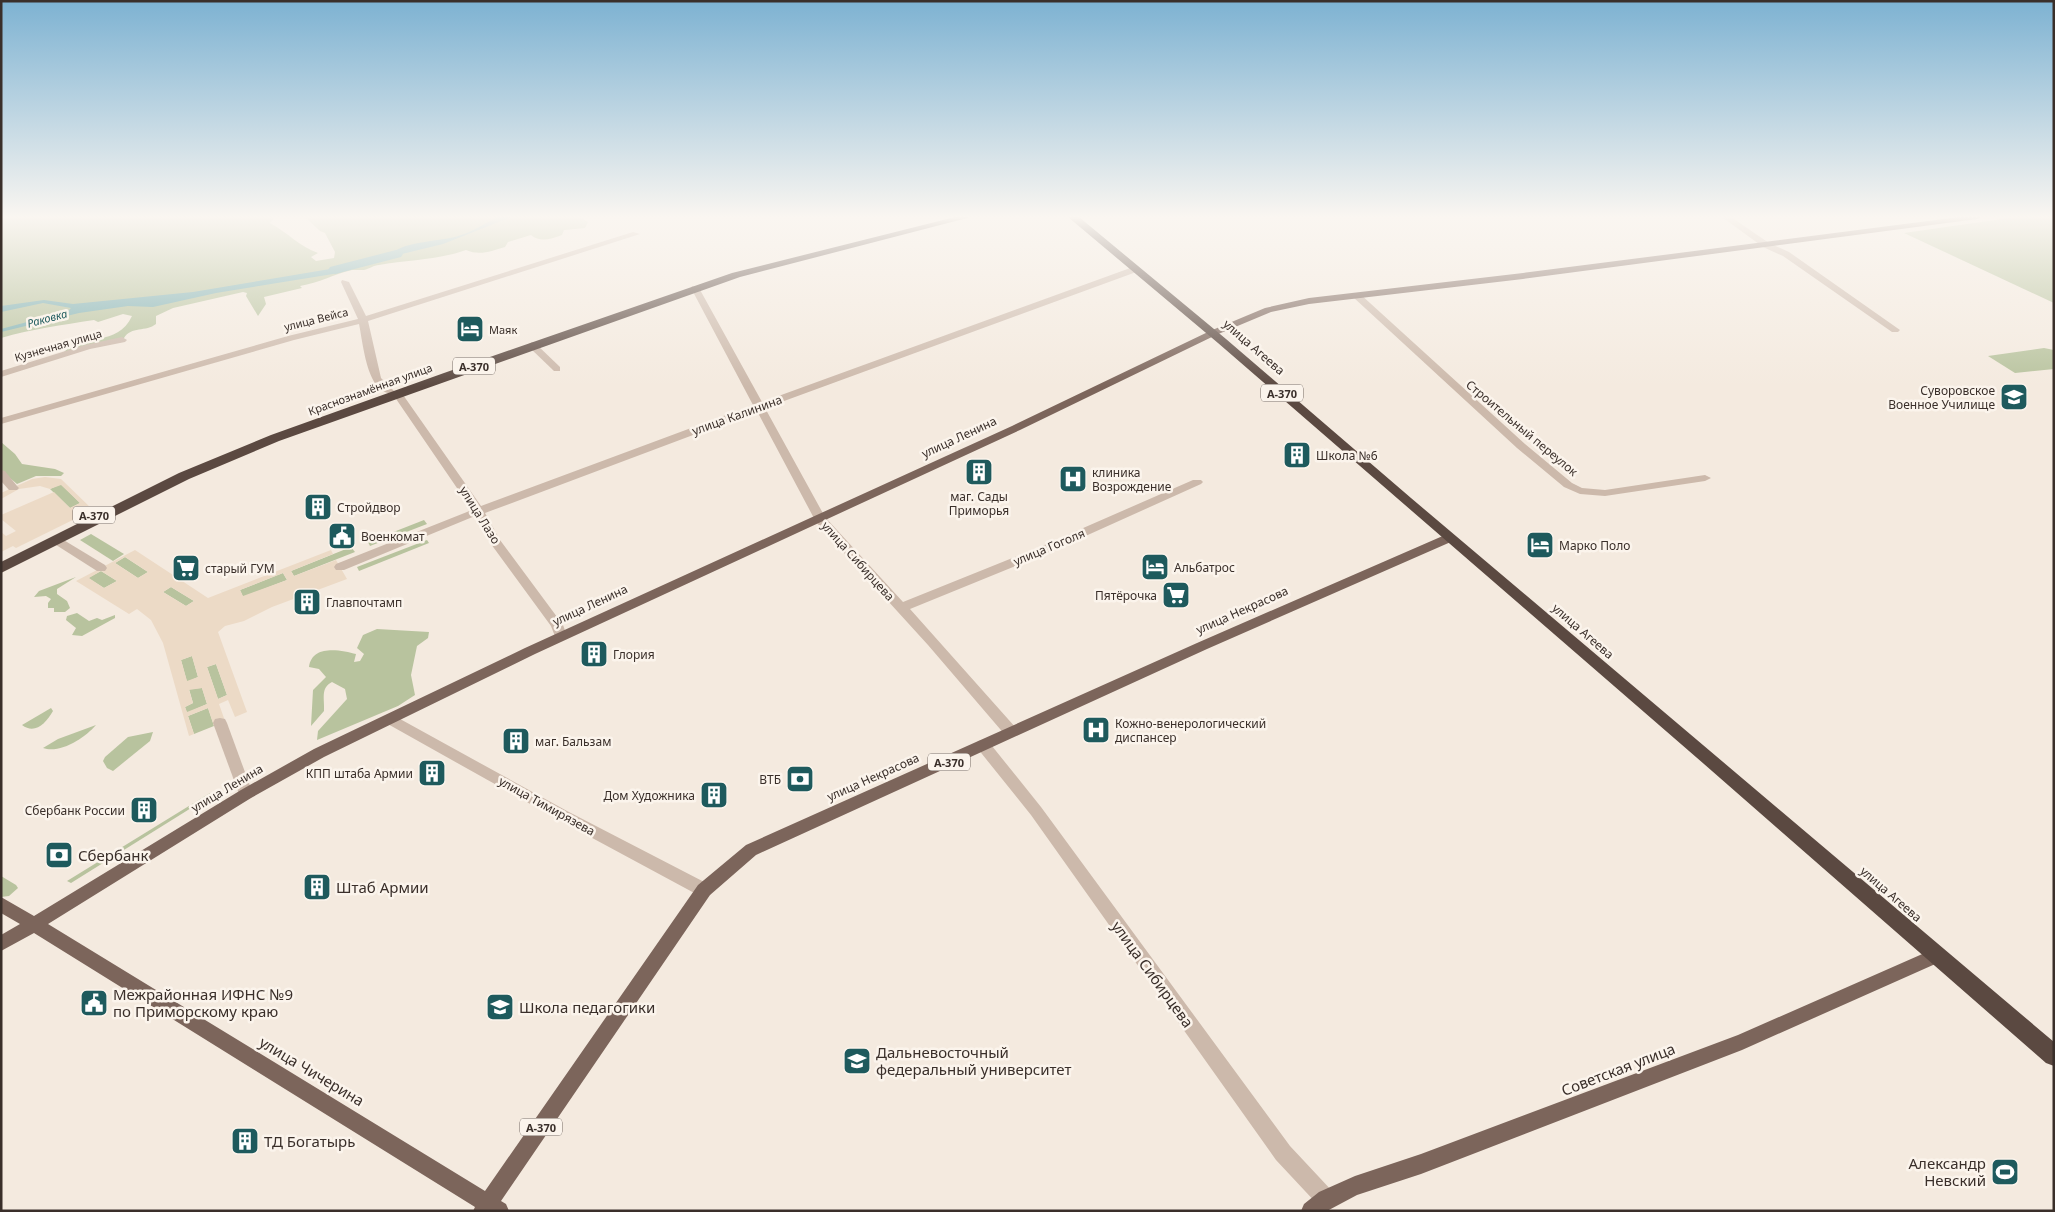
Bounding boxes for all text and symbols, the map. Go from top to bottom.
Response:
street label: улица Вейса [282,304,350,334]
water label: Раковка [25,305,69,331]
hotel icon: Маяк [455,314,485,344]
street label: улица Агеева [1220,315,1288,379]
place label: Маяк [489,322,517,337]
street label: Кузнечная улица [13,325,103,365]
road number: А-370 [453,358,495,374]
street label: Краснознамённая улица [306,360,434,418]
street label: Строительный переулок [1462,376,1582,480]
place label: Суворовское Военное Училище [1888,382,1995,413]
school or university icon: Суворовское Военное Училище [1999,382,2029,412]
road number: А-370 [1261,384,1303,402]
street label: улица Калинина [690,391,784,439]
street label: улица Ленина [919,412,999,462]
building icon: Школа №6 [1282,440,1312,470]
place label: Школа №6 [1316,447,1378,464]
building icon: маг. Сады Приморья [964,457,994,487]
hospital icon: клиника Возрождение [1058,464,1088,494]
place label: клиника Возрождение [1092,464,1172,495]
street label: улица Лазо [456,483,504,547]
place label: маг. Сады Приморья [949,488,1009,519]
building icon: Стройдвор [303,492,333,522]
place label: Стройдвор [337,499,401,516]
road number: А-370 [73,506,115,524]
street label: улица Сибирцева [818,518,898,604]
public building icon: Военкомат [327,521,357,551]
street label: улица Гоголя [1011,524,1087,570]
place label: Военкомат [361,528,425,545]
hotel icon: Марко Поло [1525,530,1555,560]
place label: Марко Поло [1559,537,1630,554]
hotel icon: Альбатрос [1140,552,1170,582]
supermarket icon: старый ГУМ [171,553,201,583]
place label: Альбатрос [1174,559,1235,576]
place label: старый ГУМ [205,560,275,577]
street label: улица Ленина [550,580,630,630]
supermarket icon: Пятёрочка [1161,580,1191,610]
street label: улица Некрасова [1193,582,1291,638]
building icon: Главпочтамп [292,587,322,617]
place label: Пятёрочка [1095,587,1157,604]
place label: Главпочтамп [326,594,402,611]
street label: улица Агеева [1549,599,1617,663]
building icon: Глория [579,639,609,669]
place label: Глория [613,646,655,663]
hospital icon: Кожно-венерологический диспансер [1081,715,1111,745]
place label: Кожно-венерологический диспансер [1115,715,1266,746]
building icon: маг. Бальзам [501,726,531,756]
place label: маг. Бальзам [535,733,611,750]
street label: улица Некрасова [824,749,922,805]
road number: А-370 [928,754,970,770]
building icon: КПП штаба Армии [417,758,447,788]
street label: улица Ленина [188,760,266,816]
bank icon: ВТБ [785,764,815,794]
place label: КПП штаба Армии [306,765,413,782]
place label: ВТБ [759,771,781,788]
street label: улица Тимирязева [496,772,598,840]
building icon: Дом Художника [699,780,729,810]
place label: Дом Художника [603,787,695,804]
building icon: Сбербанк России [129,795,159,825]
place label: Сбербанк России [25,802,125,819]
bank icon: Сбербанк [44,840,74,870]
place label: Сбербанк [78,845,148,865]
street label: улица Агеева [1857,862,1925,926]
building icon: Штаб Армии [302,872,332,902]
place label: Штаб Армии [336,877,429,897]
street label: улица Сибирцева [1108,917,1198,1031]
place label: Межрайонная ИФНС №9 по Приморскому краю [113,984,293,1021]
public building icon: Межрайонная ИФНС №9 по Приморскому краю [79,988,109,1018]
school or university icon: Школа педагогики [485,992,515,1022]
place label: Школа педагогики [519,997,655,1017]
street label: улица Чичерина [256,1032,368,1110]
street label: Советская улица [1558,1038,1678,1100]
place label: Дальневосточный федеральный университет [876,1042,1071,1079]
school or university icon: Дальневосточный федеральный университет [842,1046,872,1076]
road number: А-370 [520,1118,562,1136]
building icon: ТД Богатырь [230,1126,260,1156]
place label: ТД Богатырь [264,1131,355,1151]
place label: Александр Невский [1909,1153,1986,1190]
sports icon: Александр Невский [1990,1157,2020,1187]

